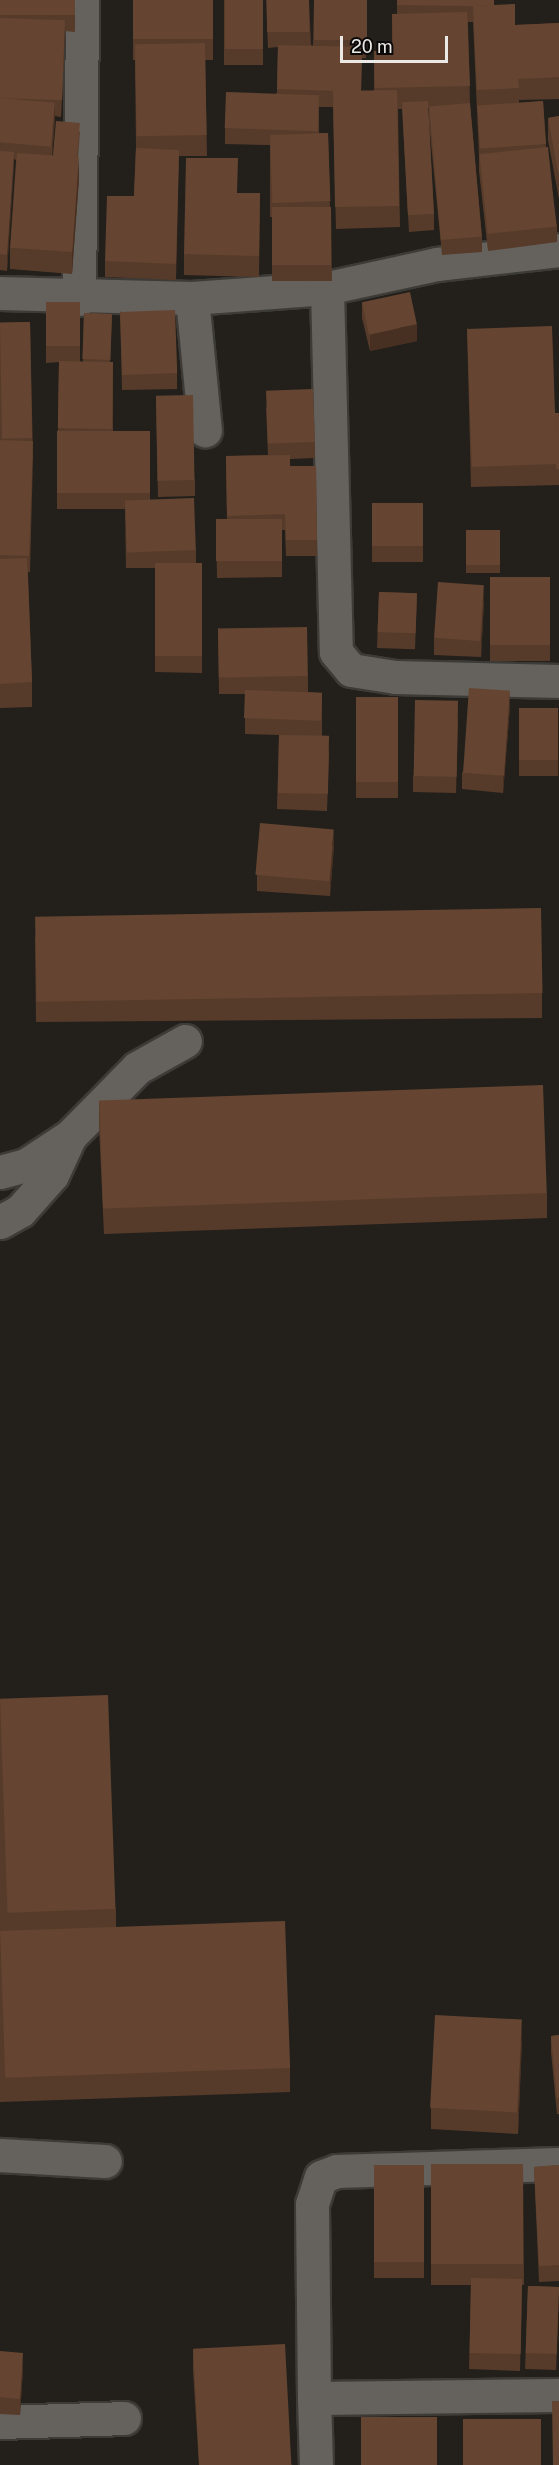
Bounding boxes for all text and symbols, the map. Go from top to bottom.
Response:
scale bar [343,24,451,62]
text: 20 m [351,36,393,57]

